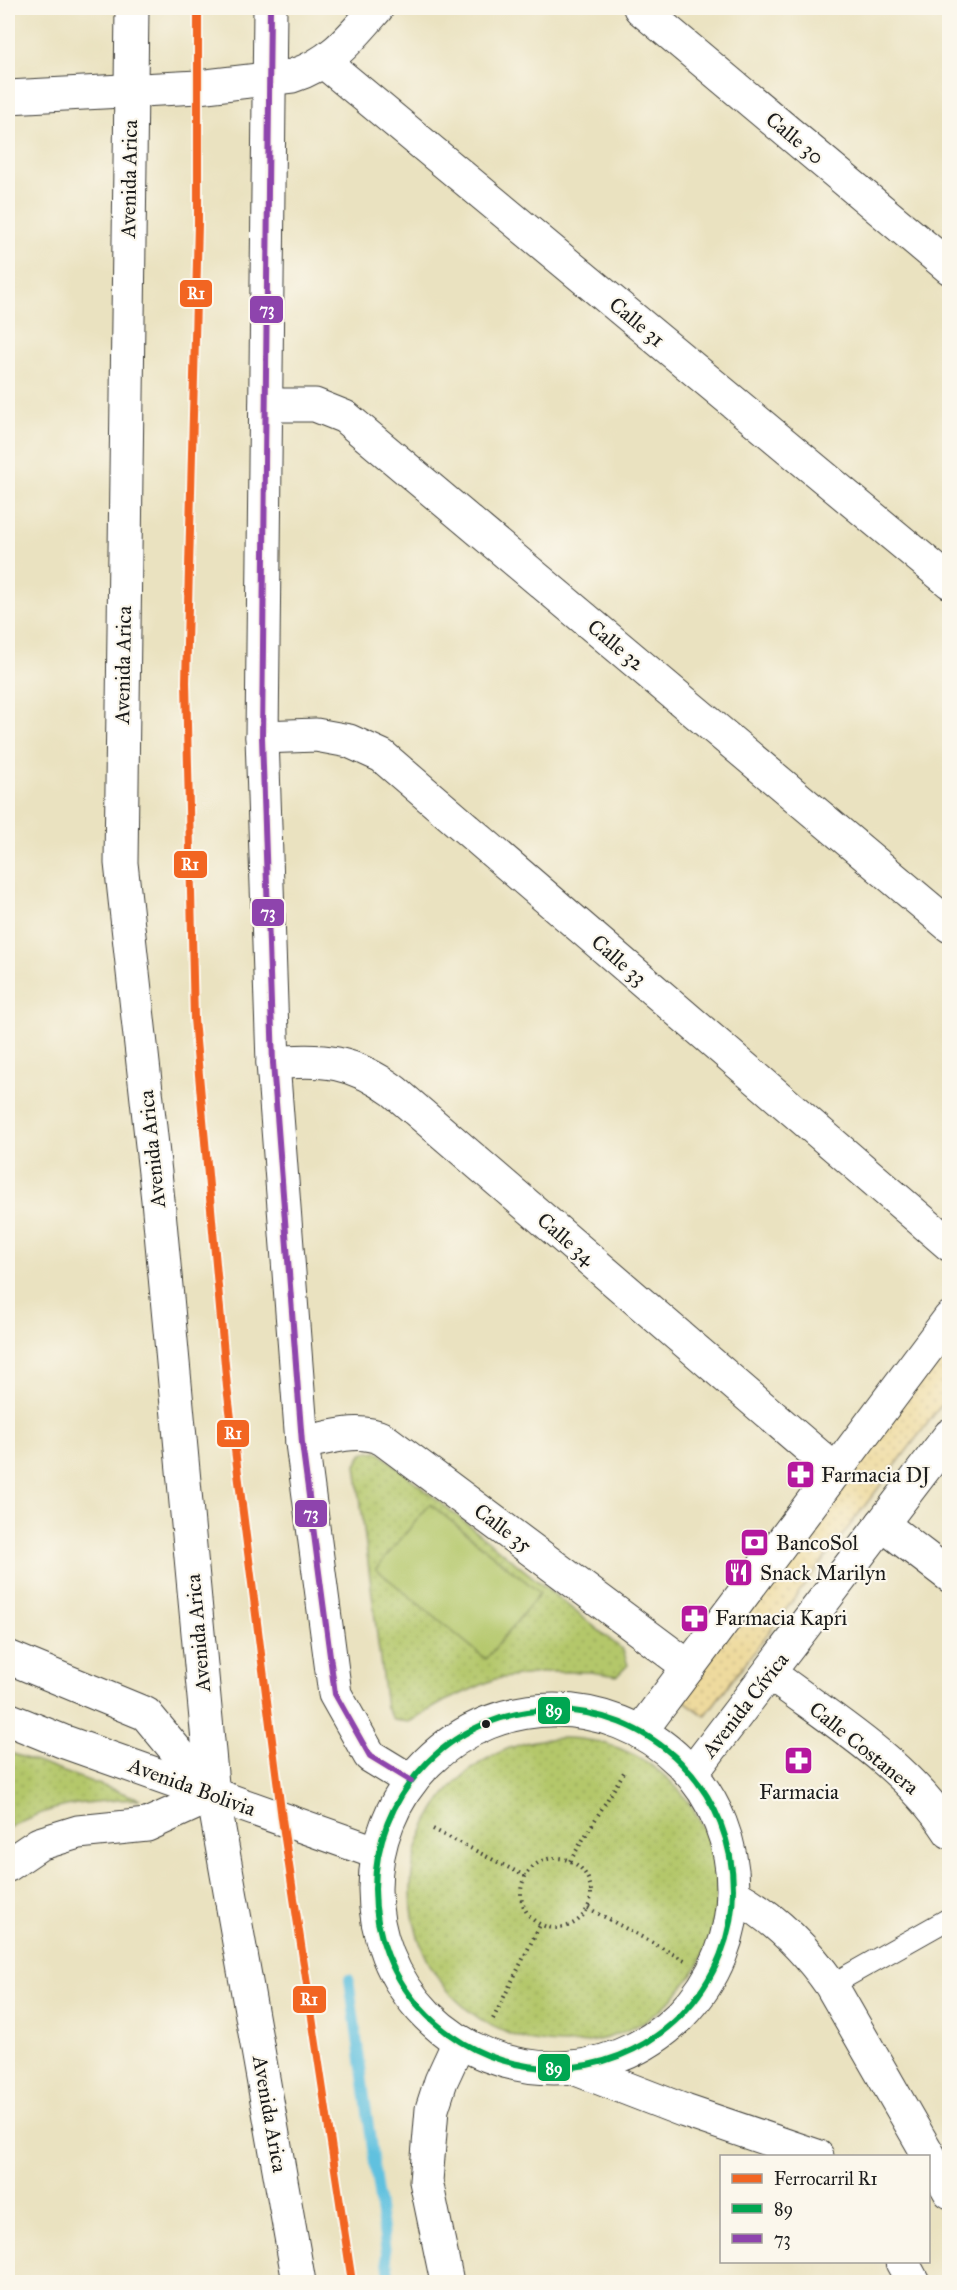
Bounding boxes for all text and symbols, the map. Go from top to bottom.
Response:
street label: Calle 30 [760,106,830,170]
street label: Avenida Arica [115,120,143,239]
line badge: R1 [179,279,213,308]
text: R1 [187,284,205,303]
street label: Calle 31 [604,291,670,353]
line badge: 73 [249,295,284,324]
text: 73 [260,300,274,320]
street label: Avenida Arica [109,606,137,725]
street label: Calle 32 [582,614,650,677]
line badge: R1 [173,850,208,879]
text: R1 [181,855,199,874]
line badge: 73 [251,898,285,927]
text: 73 [261,903,275,923]
street label: Calle 33 [586,929,652,991]
street label: Avenida Arica [133,1089,171,1210]
street label: Calle 34 [532,1207,601,1272]
line badge: R1 [216,1419,250,1448]
text: R1 [224,1424,242,1443]
pharmacy icon: Farmacia DJ [784,1459,816,1491]
place label: Farmacia DJ [821,1462,931,1488]
street label: Calle 35 [469,1498,537,1558]
line badge: 73 [294,1499,328,1528]
text: 73 [304,1504,318,1524]
bank icon: BancoSol [739,1527,771,1559]
place label: BancoSol [776,1530,858,1556]
restaurant icon: Snack Marilyn [723,1557,755,1589]
place label: Snack Marilyn [760,1560,886,1586]
street label: Avenida Arica [180,1573,216,1694]
pharmacy icon: Farmacia Kapri [678,1602,710,1634]
place label: Farmacia Kapri [715,1605,848,1631]
street label: Avenida Cívica [695,1647,794,1764]
line badge: 89 [537,1696,571,1725]
street label: Calle Costanera [804,1696,924,1800]
text: 89 [545,1701,563,1721]
unlabelled marker [480,1718,492,1730]
pharmacy icon: Farmacia [783,1745,815,1777]
street label: Avenida Bolivia [124,1752,259,1822]
place label: Farmacia [759,1779,839,1805]
line badge: R1 [292,1985,327,2014]
text: R1 [300,1990,318,2009]
street label: Avenida Arica [247,2053,293,2175]
line badge: 89 [537,2053,571,2082]
text: 89 [545,2059,563,2079]
legend [720,2155,930,2263]
text: Ferrocarril R1 [774,2168,878,2190]
text: 89 [774,2198,793,2220]
text: 73 [774,2228,791,2250]

